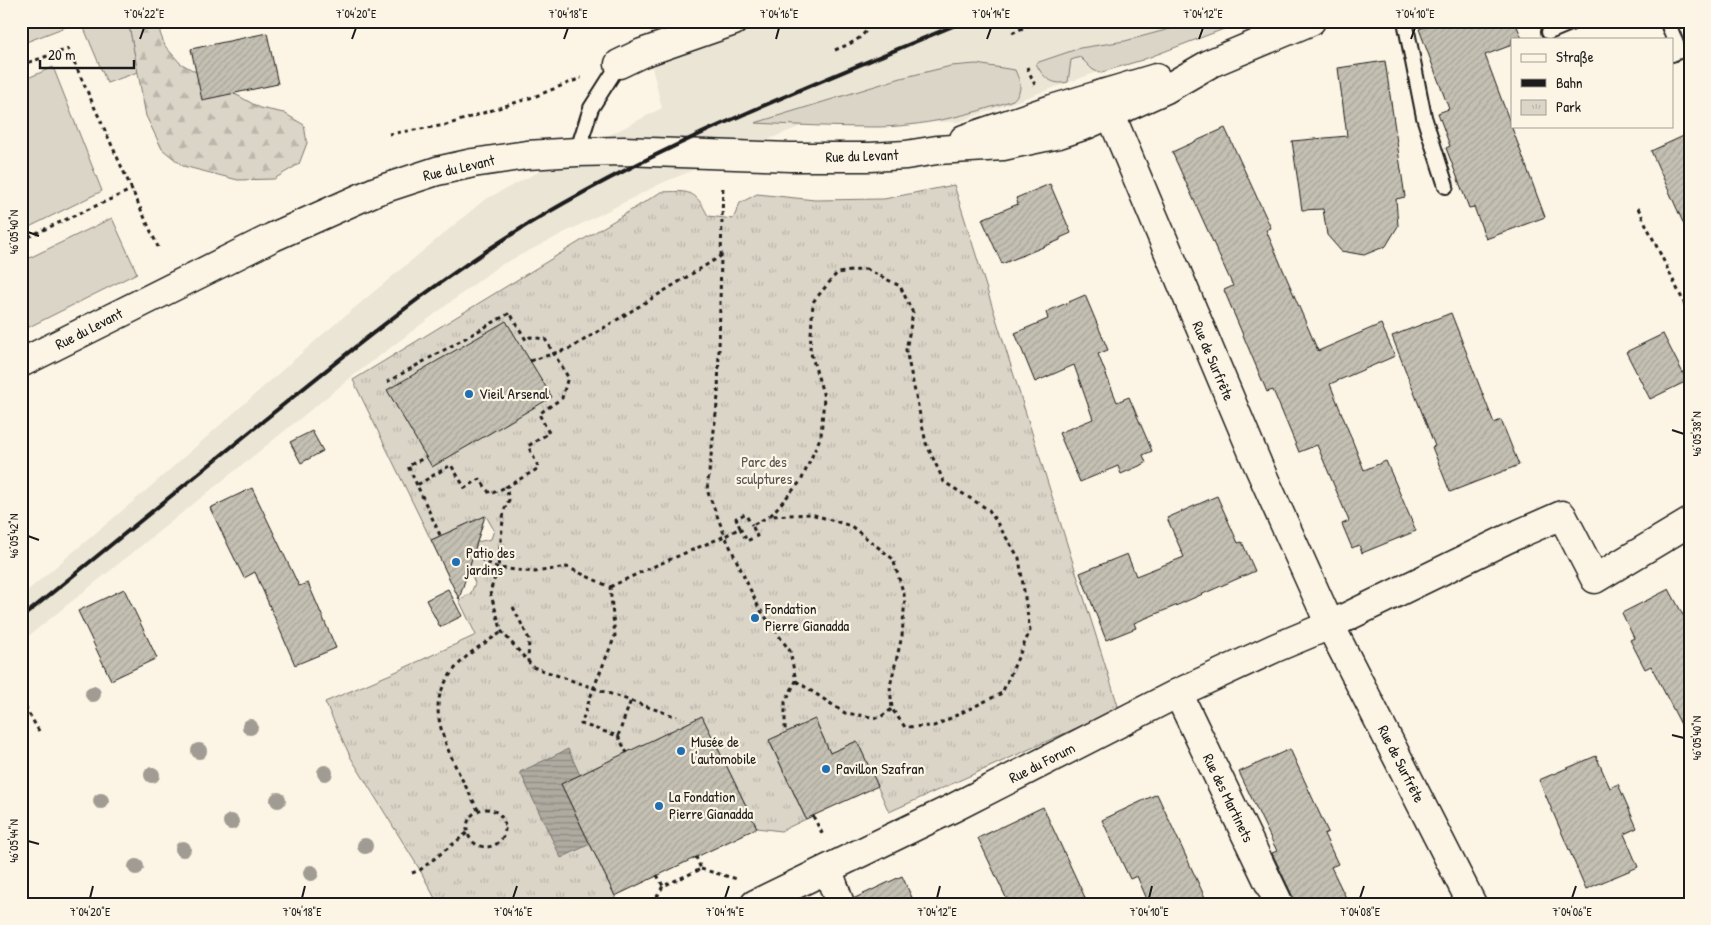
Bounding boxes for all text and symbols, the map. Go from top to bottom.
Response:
text: 7°04'22"E [124,5,165,22]
text: 7°04'20"E [336,5,377,22]
text: 7°04'18"E [548,5,588,22]
text: 7°04'16"E [760,5,799,22]
text: 7°04'14"E [972,5,1011,22]
text: 7°04'12"E [1183,5,1223,22]
text: 7°04'10"E [1395,5,1435,22]
scale bar [40,38,134,70]
legend [1511,38,1674,128]
text: 20 m [48,44,75,65]
text: Straße [1556,46,1594,67]
text: Bahn [1556,72,1583,93]
text: Park [1556,96,1581,117]
street label: Rue du Levant [825,144,900,167]
street label: Rue du Levant [421,149,498,186]
text: 46°05'40"N [5,210,22,254]
street label: Rue du Levant [52,302,127,354]
street label: Rue de Surfrête [1187,318,1240,404]
place label: Vieil Arsenal [479,383,549,404]
marker: Vieil Arsenal [463,388,475,400]
text: 46°05'38"N [1688,411,1705,457]
park label: Parc des sculptures [736,451,793,489]
text: 46°05'42"N [5,514,22,558]
place label: Patio des jardins [464,542,515,580]
marker: Patio des jardins [450,556,462,568]
place label: Fondation Pierre Gianadda [764,598,849,636]
marker: Fondation Pierre Gianadda [749,612,761,624]
text: 46°05'40"N [1688,716,1705,760]
street label: Rue de Surfrête [1373,721,1430,806]
place label: Musée de l'automobile [691,731,756,769]
street label: Rue du Forum [1005,737,1078,788]
marker: Musée de l'automobile [675,745,687,757]
street label: Rue des Martinets [1198,750,1259,846]
place label: Pavillon Szafran [836,758,924,779]
marker: Pavillon Szafran [820,763,832,775]
place label: La Fondation Pierre Gianadda [669,786,753,824]
marker: La Fondation Pierre Gianadda [653,800,665,812]
text: 46°05'44"N [5,819,22,863]
text: 7°04'20"E [70,903,111,920]
text: 7°04'18"E [282,903,322,920]
text: 7°04'16"E [494,903,533,920]
text: 7°04'14"E [706,903,745,920]
text: 7°04'12"E [917,903,957,920]
text: 7°04'10"E [1129,903,1169,920]
text: 7°04'08"E [1340,903,1381,920]
text: 7°04'06"E [1552,903,1593,920]

